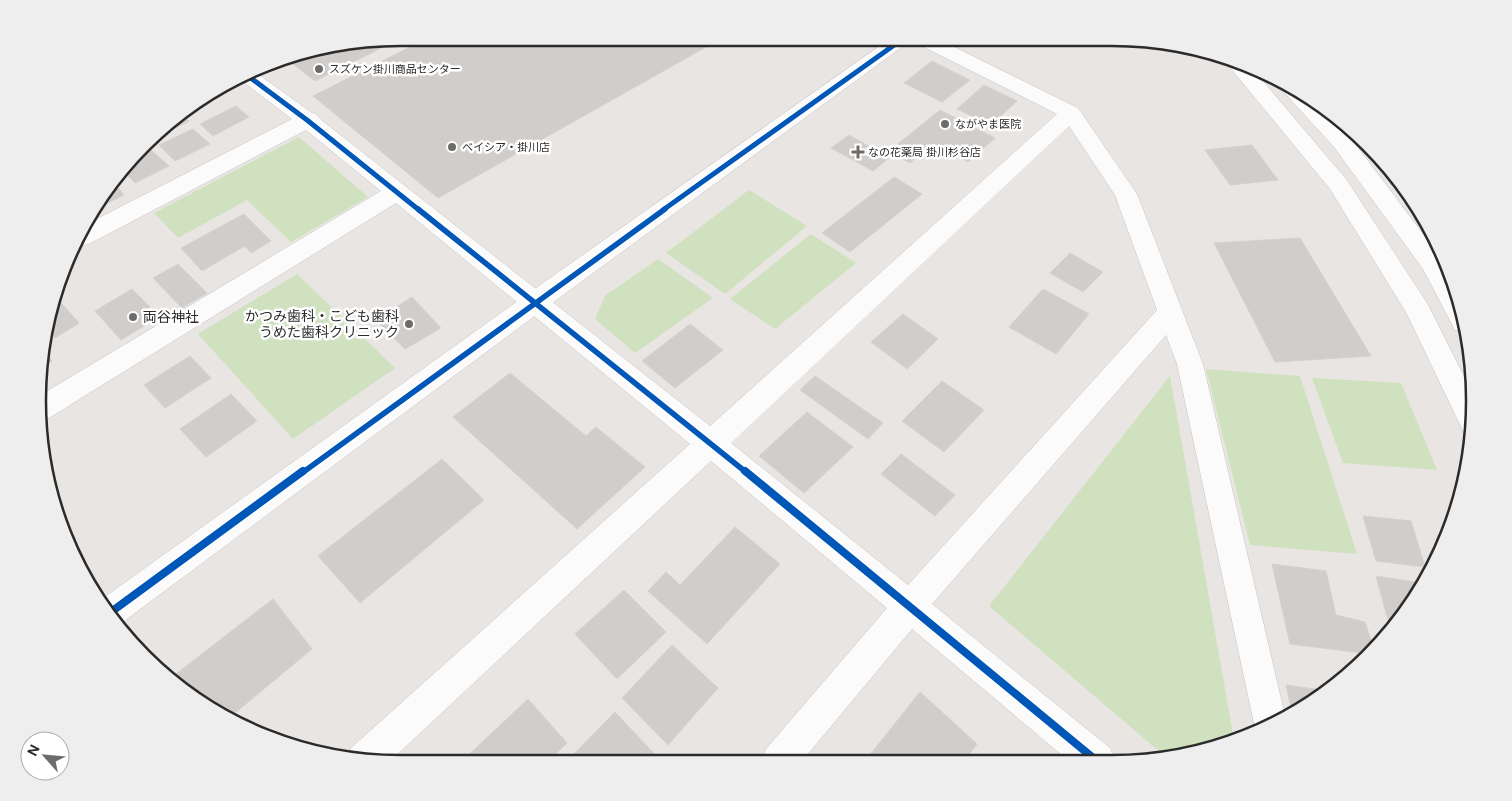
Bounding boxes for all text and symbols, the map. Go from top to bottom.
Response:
place label: スズケン掛川商品センター [329,62,461,76]
marker: スズケン掛川商品センター [313,63,325,75]
place label: ながやま医院 [955,117,1021,131]
marker: ながやま医院 [939,118,951,130]
place label: ベイシア・掛川店 [462,140,550,154]
marker: ベイシア・掛川店 [446,141,458,153]
place label: なの花薬局 掛川杉谷店 [868,145,981,159]
marker: なの花薬局 掛川杉谷店 [852,146,864,158]
place label: かつみ歯科・こども歯科 うめた歯科クリニック [245,307,399,341]
place label: 両谷神社 [143,308,199,326]
marker: 両谷神社 [127,311,139,323]
marker: かつみ歯科・こども歯科 うめた歯科クリニック [403,318,415,330]
north arrow [20,731,70,781]
text: N [23,741,44,759]

